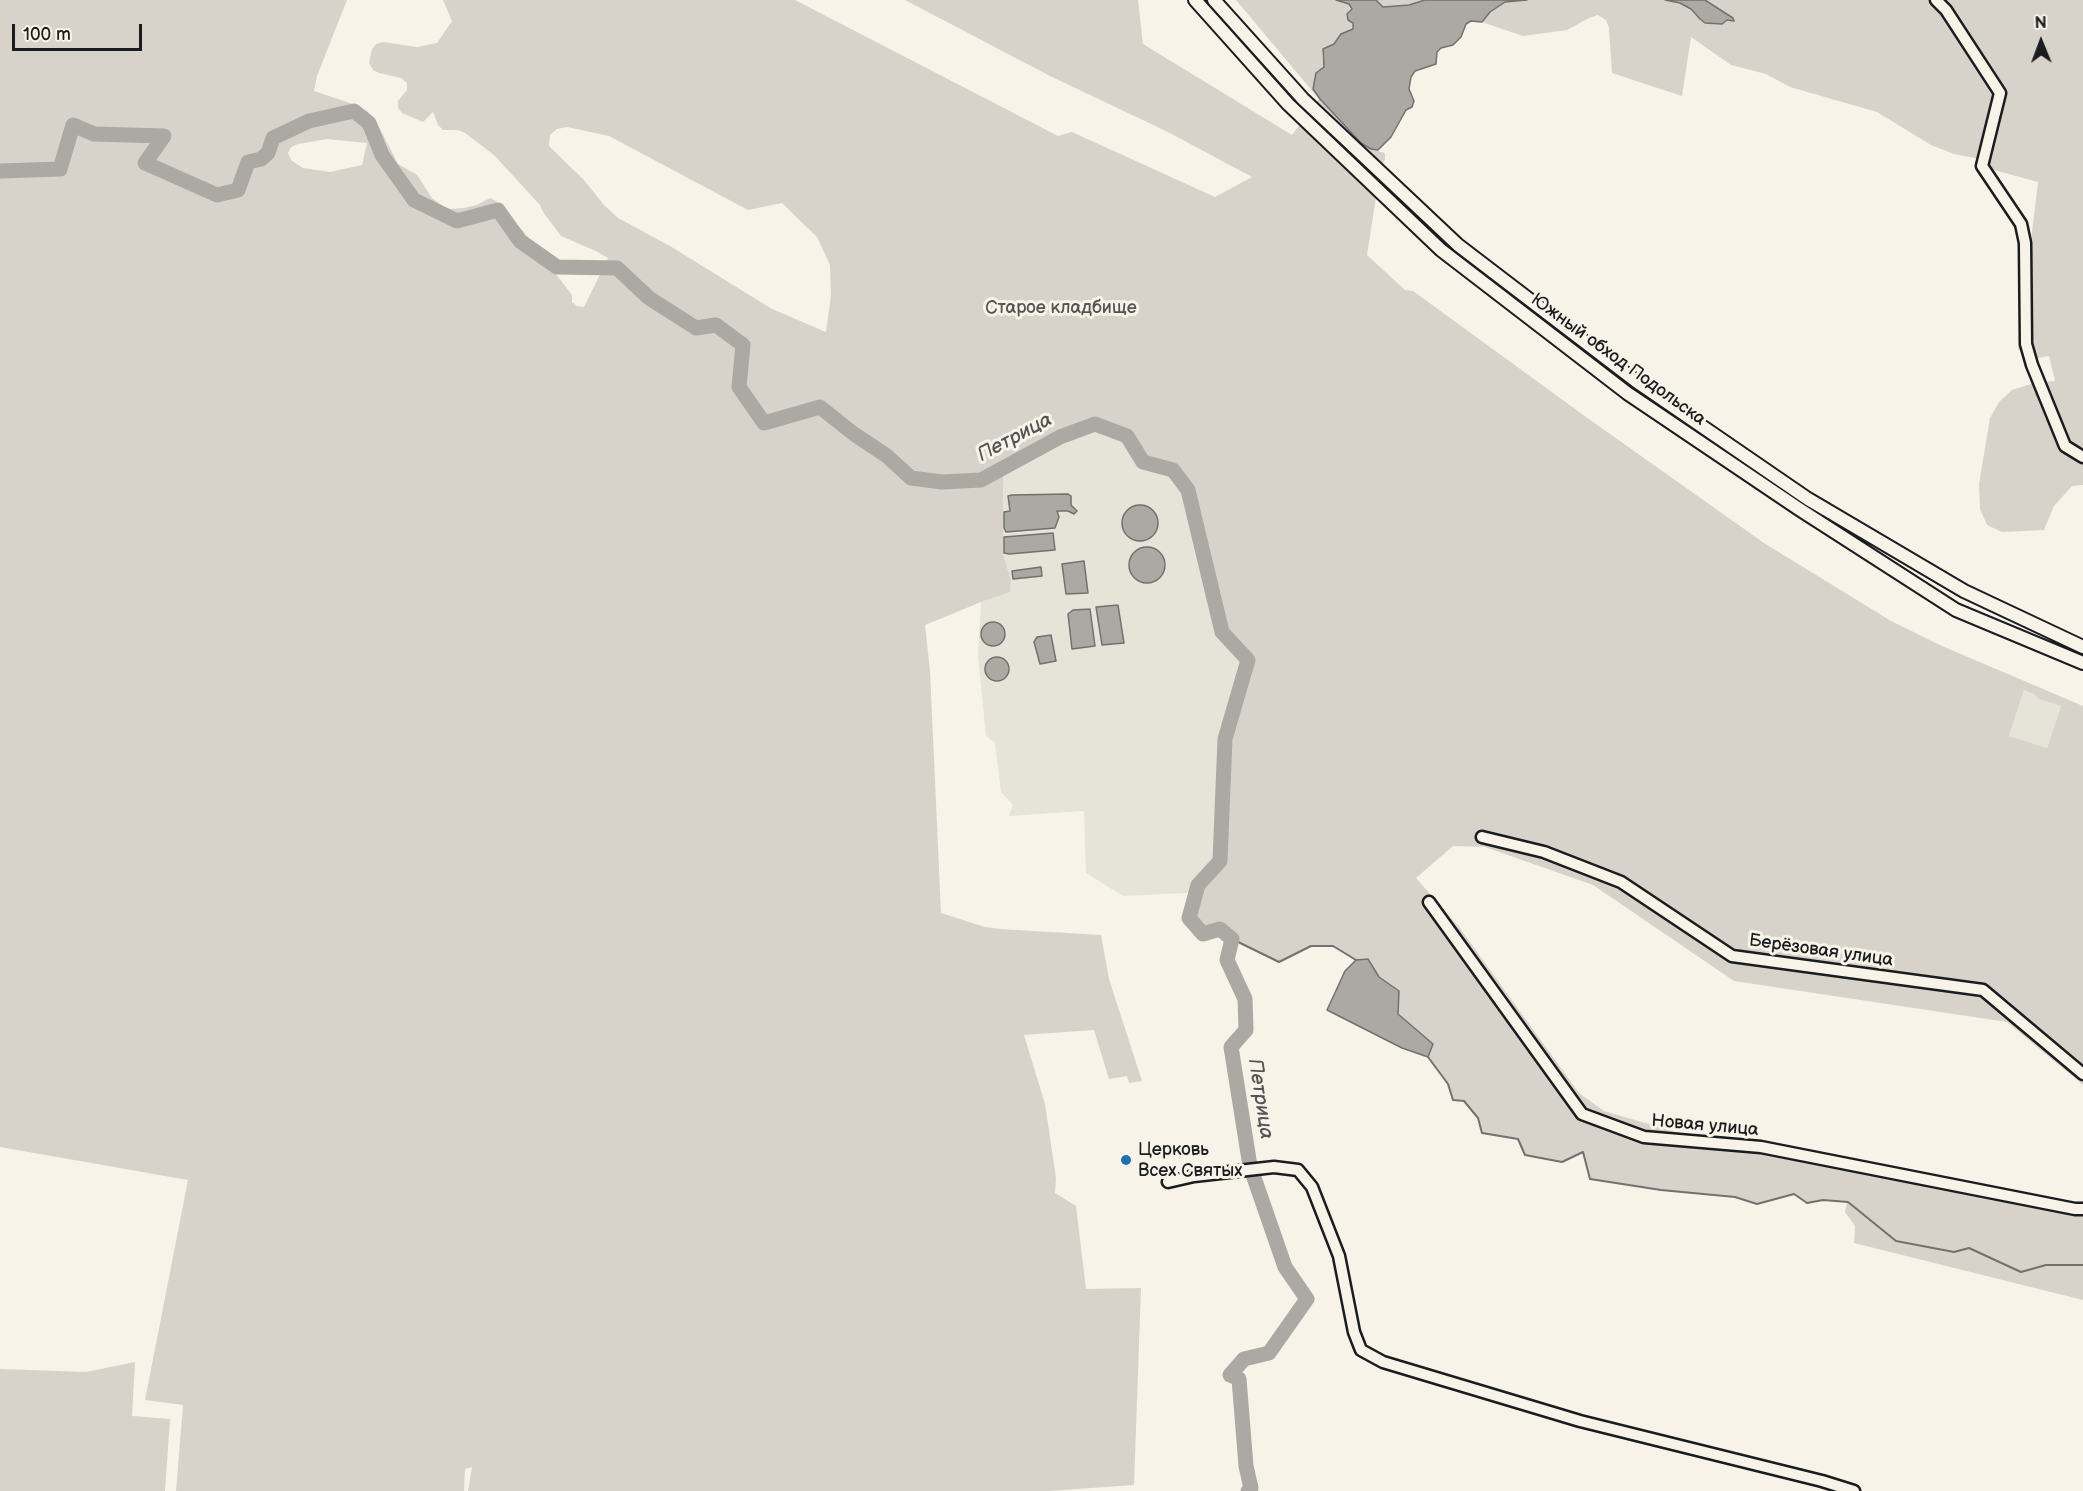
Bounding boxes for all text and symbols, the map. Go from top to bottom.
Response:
scale bar [15,12,146,50]
north arrow [2011,12,2071,72]
text: N [2034,14,2047,33]
text: 100 m [23,24,71,45]
street label: Южный обход Подольска [1526,289,1710,431]
park label: Старое кладбище [985,297,1137,319]
water label: Петрица [973,408,1057,468]
street label: Берёзовая улица [1748,930,1894,972]
water label: Петрица [1242,1057,1278,1141]
street label: Новая улица [1651,1111,1759,1141]
place label: Церковь Всех Святых [1138,1139,1242,1182]
marker: Церковь Всех Святых [1119,1153,1133,1167]

